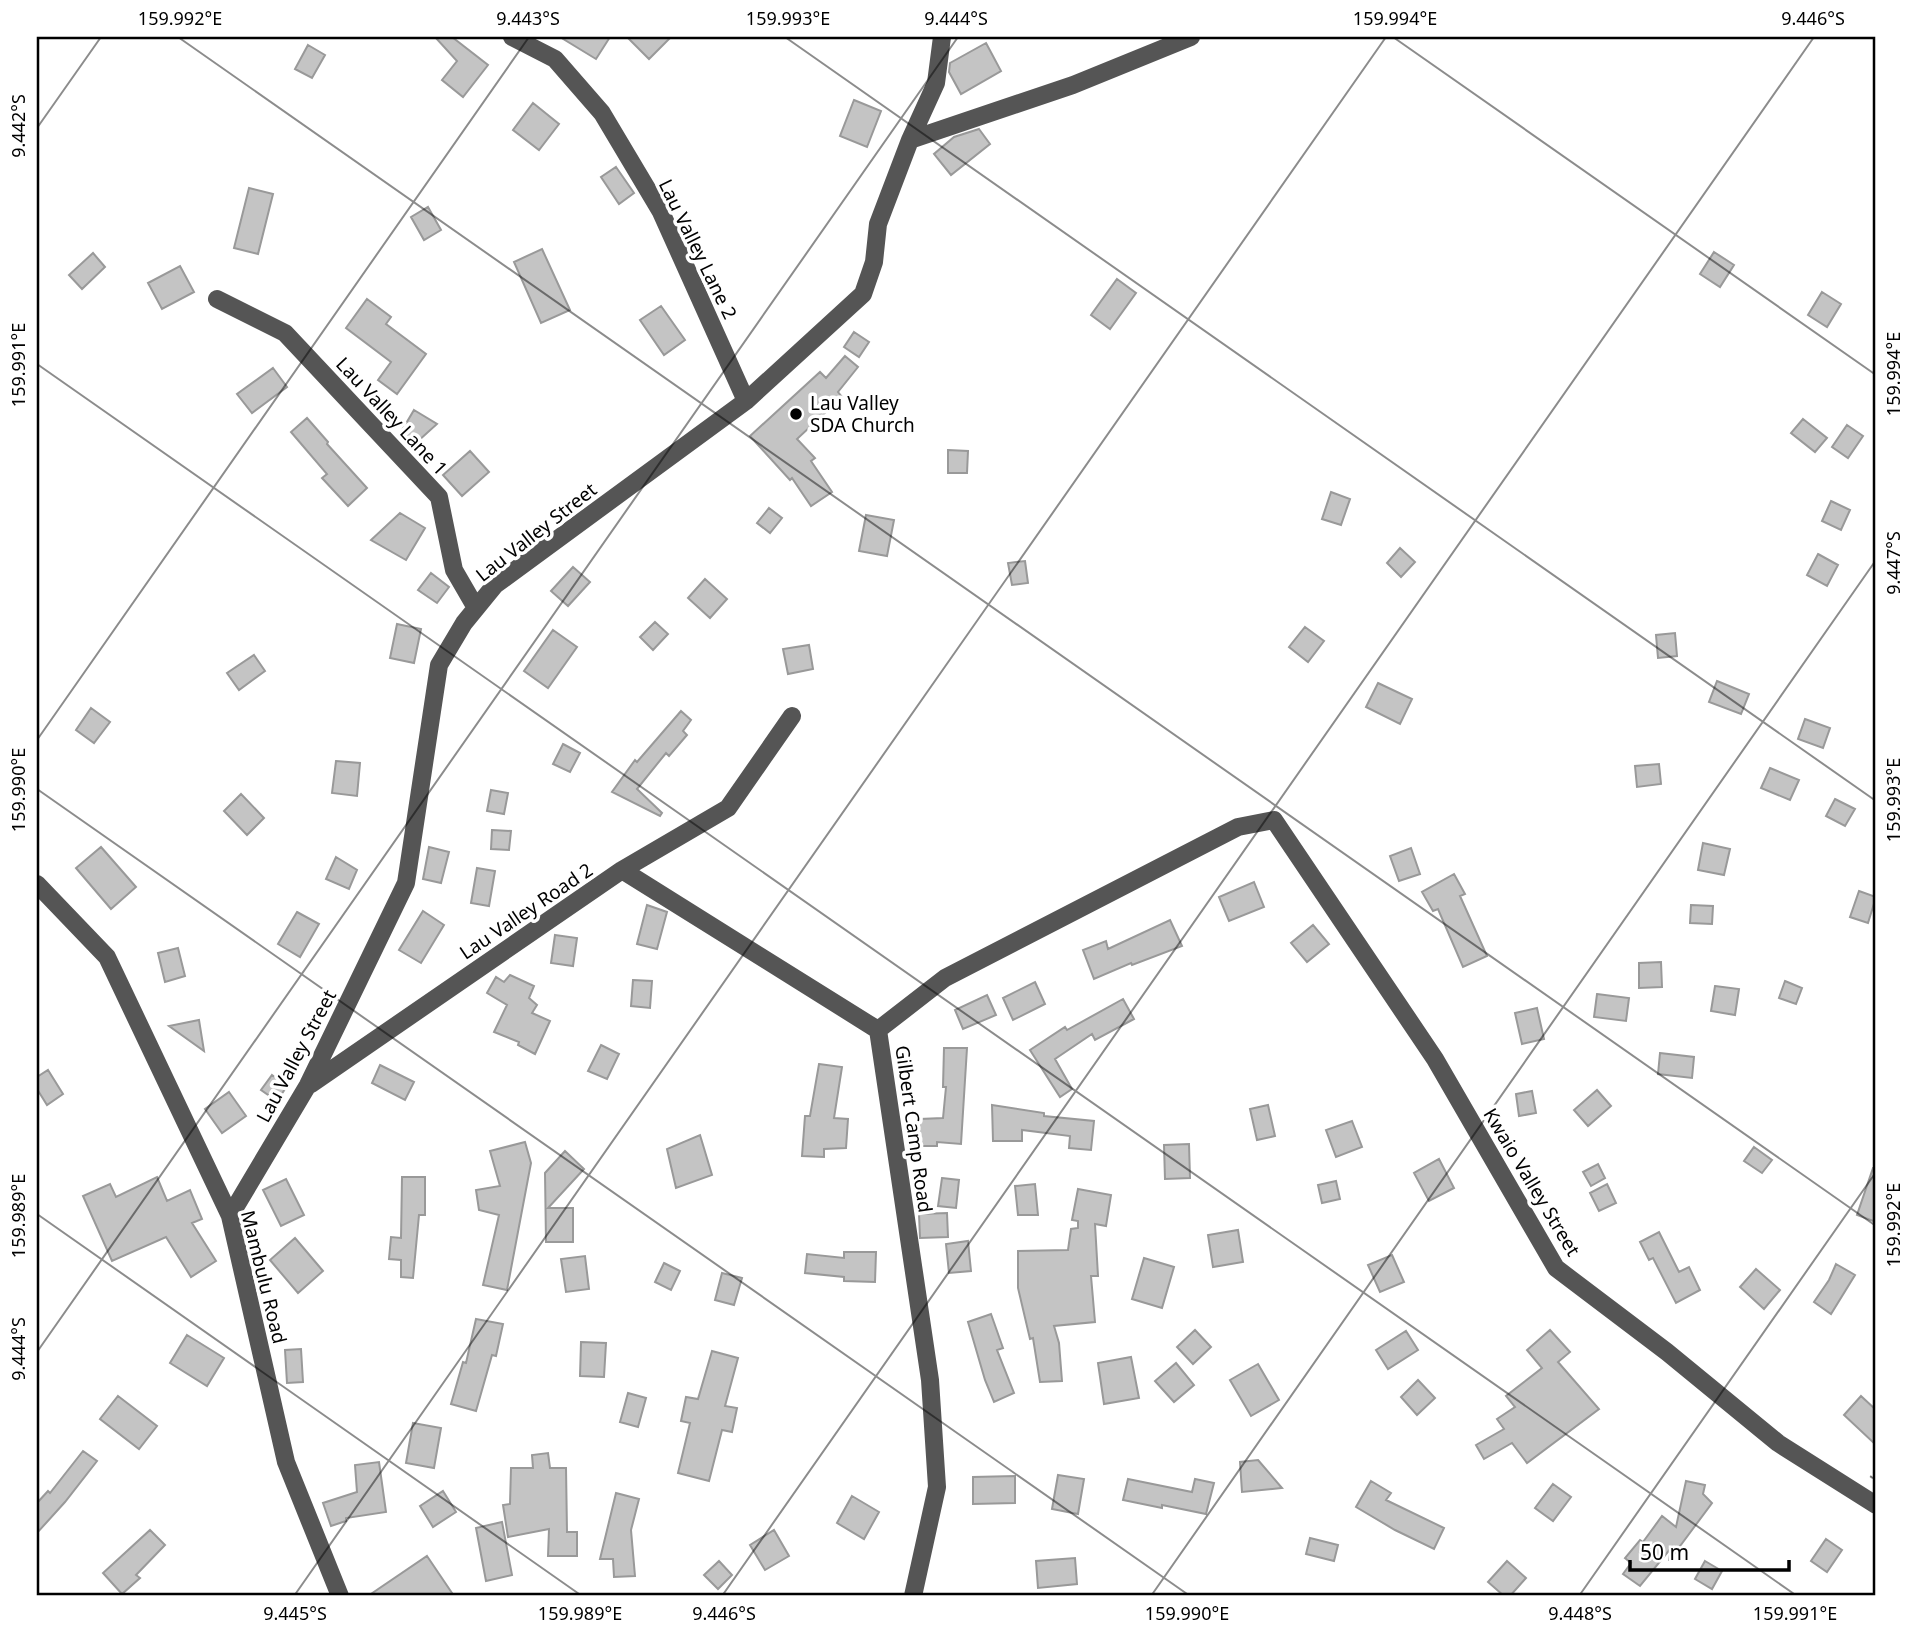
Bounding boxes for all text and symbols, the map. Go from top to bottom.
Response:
text: 159.992°E [138,6,222,30]
text: 9.443°S [496,6,560,30]
text: 159.993°E [746,6,830,30]
text: 9.444°S [924,6,988,30]
text: 159.994°E [1353,6,1437,30]
text: 9.446°S [1781,6,1845,30]
text: 9.442°S [6,94,30,158]
street label: Lau Valley Lane 2 [653,175,743,323]
text: 159.991°E [6,323,30,407]
text: 159.994°E [1881,332,1905,416]
street label: Lau Valley Lane 1 [330,351,454,481]
place label: Lau Valley SDA Church [810,390,915,438]
marker: Lau Valley SDA Church [788,406,804,422]
street label: Lau Valley Street [470,476,602,587]
text: 9.447°S [1881,531,1905,595]
text: 159.990°E [6,748,30,832]
text: 159.993°E [1881,758,1905,842]
street label: Lau Valley Road 2 [454,857,598,965]
street label: Lau Valley Street [250,985,342,1127]
street label: Gilbert Camp Road [889,1044,939,1214]
street label: Kwaio Valley Street [1478,1103,1587,1261]
text: 159.989°E [6,1174,30,1258]
text: 159.992°E [1881,1183,1905,1267]
street label: Mambulu Road [235,1208,293,1346]
text: 9.444°S [6,1317,30,1381]
scale bar [1630,1528,1789,1572]
text: 50 m [1640,1538,1689,1566]
text: 9.445°S [263,1601,327,1625]
text: 159.989°E [538,1601,622,1625]
text: 9.446°S [692,1601,756,1625]
text: 159.990°E [1145,1601,1229,1625]
text: 9.448°S [1548,1601,1612,1625]
text: 159.991°E [1753,1601,1837,1625]

